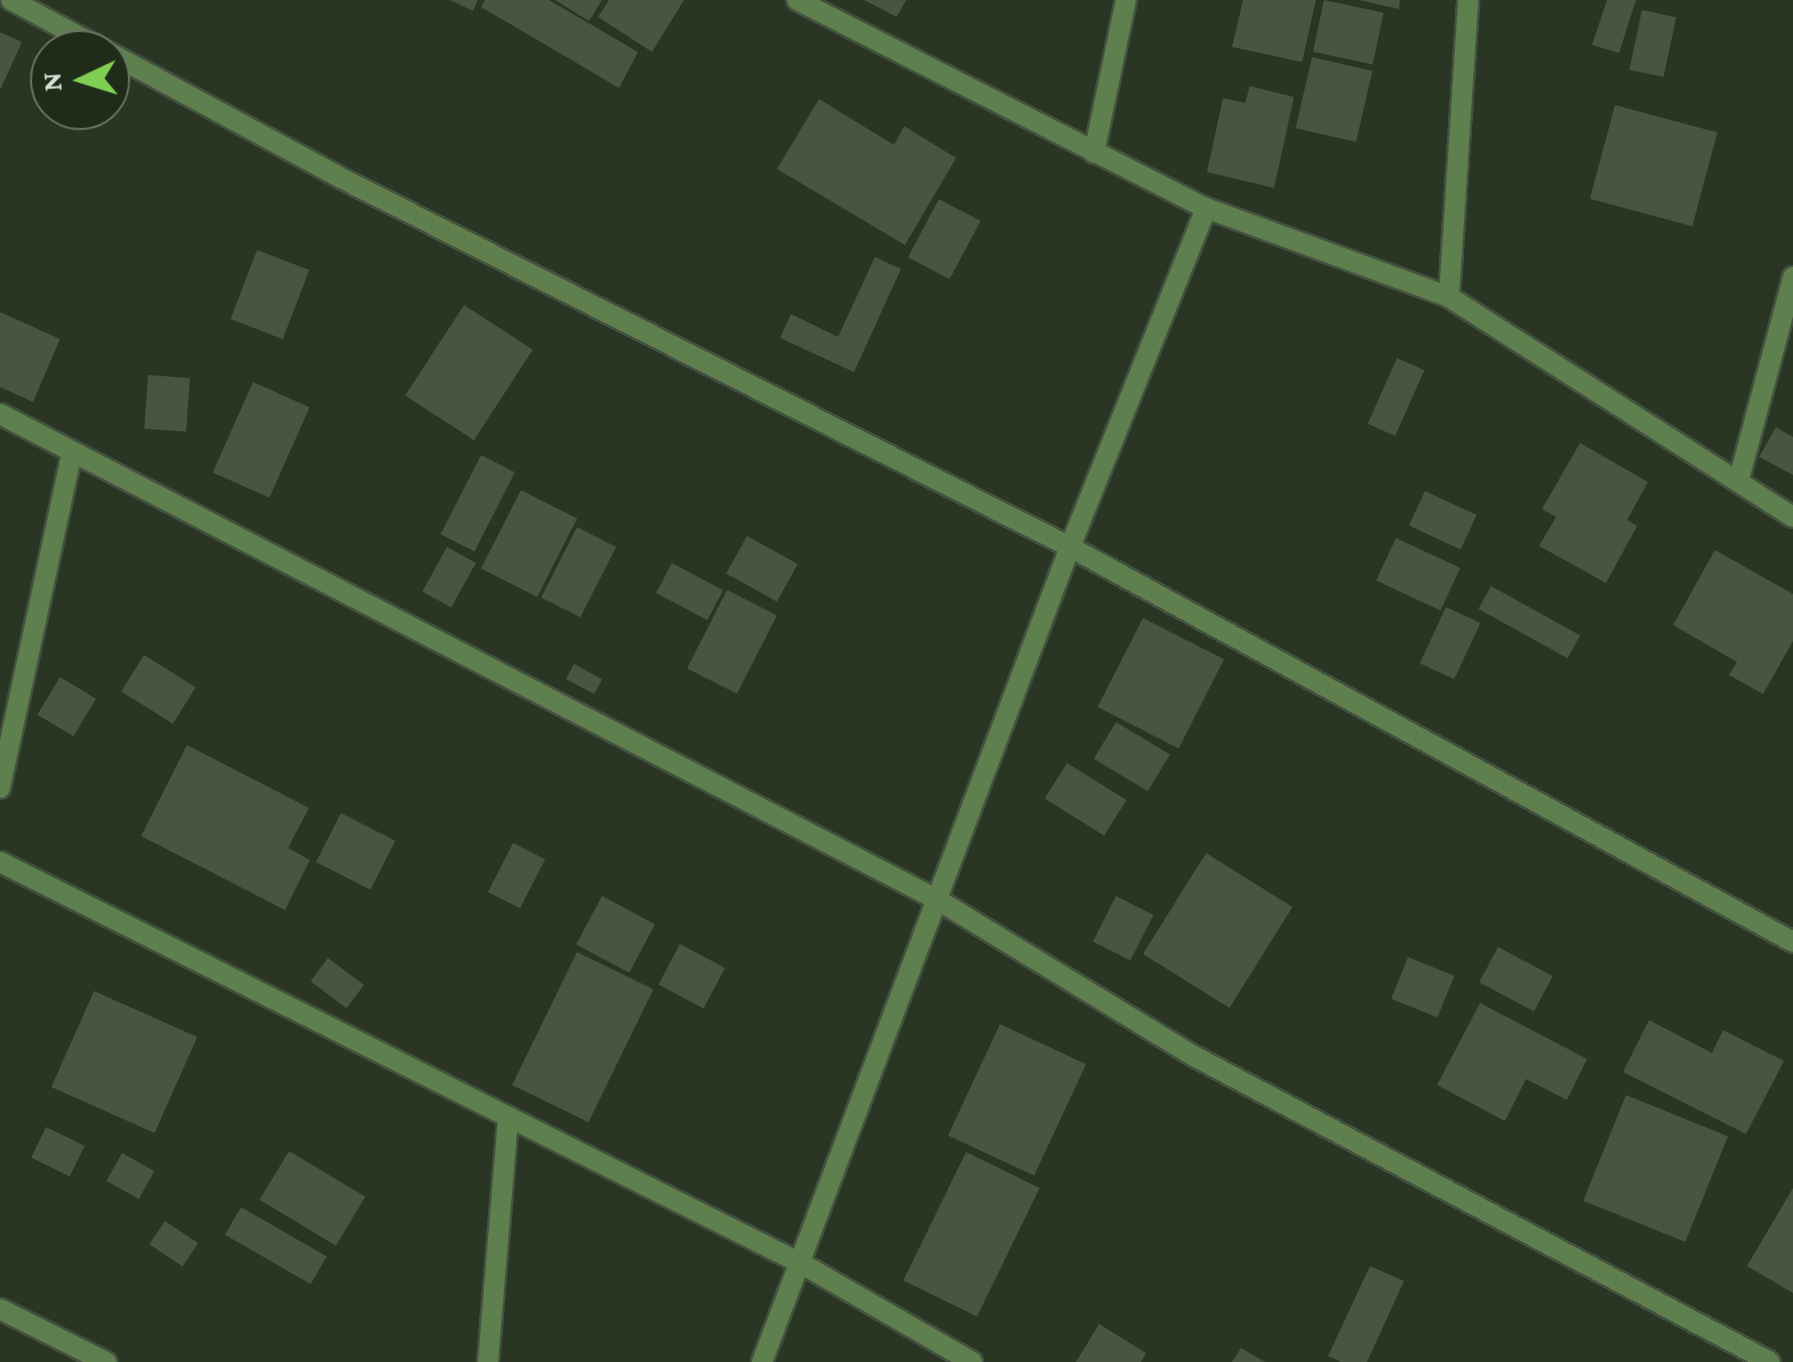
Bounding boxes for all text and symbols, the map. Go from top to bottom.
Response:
north arrow [30,30,130,130]
text: N [35,71,68,93]

